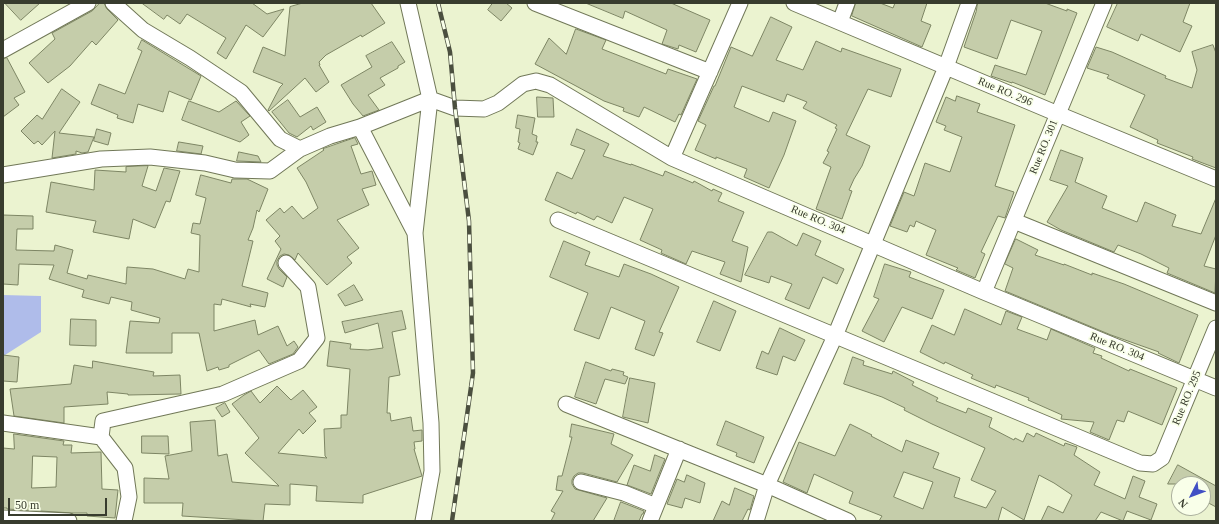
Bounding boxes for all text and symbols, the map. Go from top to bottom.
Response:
street label: Rue RO. 296 [976,75,1034,109]
street label: Rue RO. 301 [1027,118,1061,176]
street label: Rue RO. 304 [789,203,847,237]
street label: Rue RO. 304 [1088,330,1146,364]
street label: Rue RO. 295 [1170,369,1204,427]
north arrow [1171,476,1211,516]
scale bar [10,490,109,516]
text: N [1176,496,1190,510]
text: 50 m [15,498,39,512]

